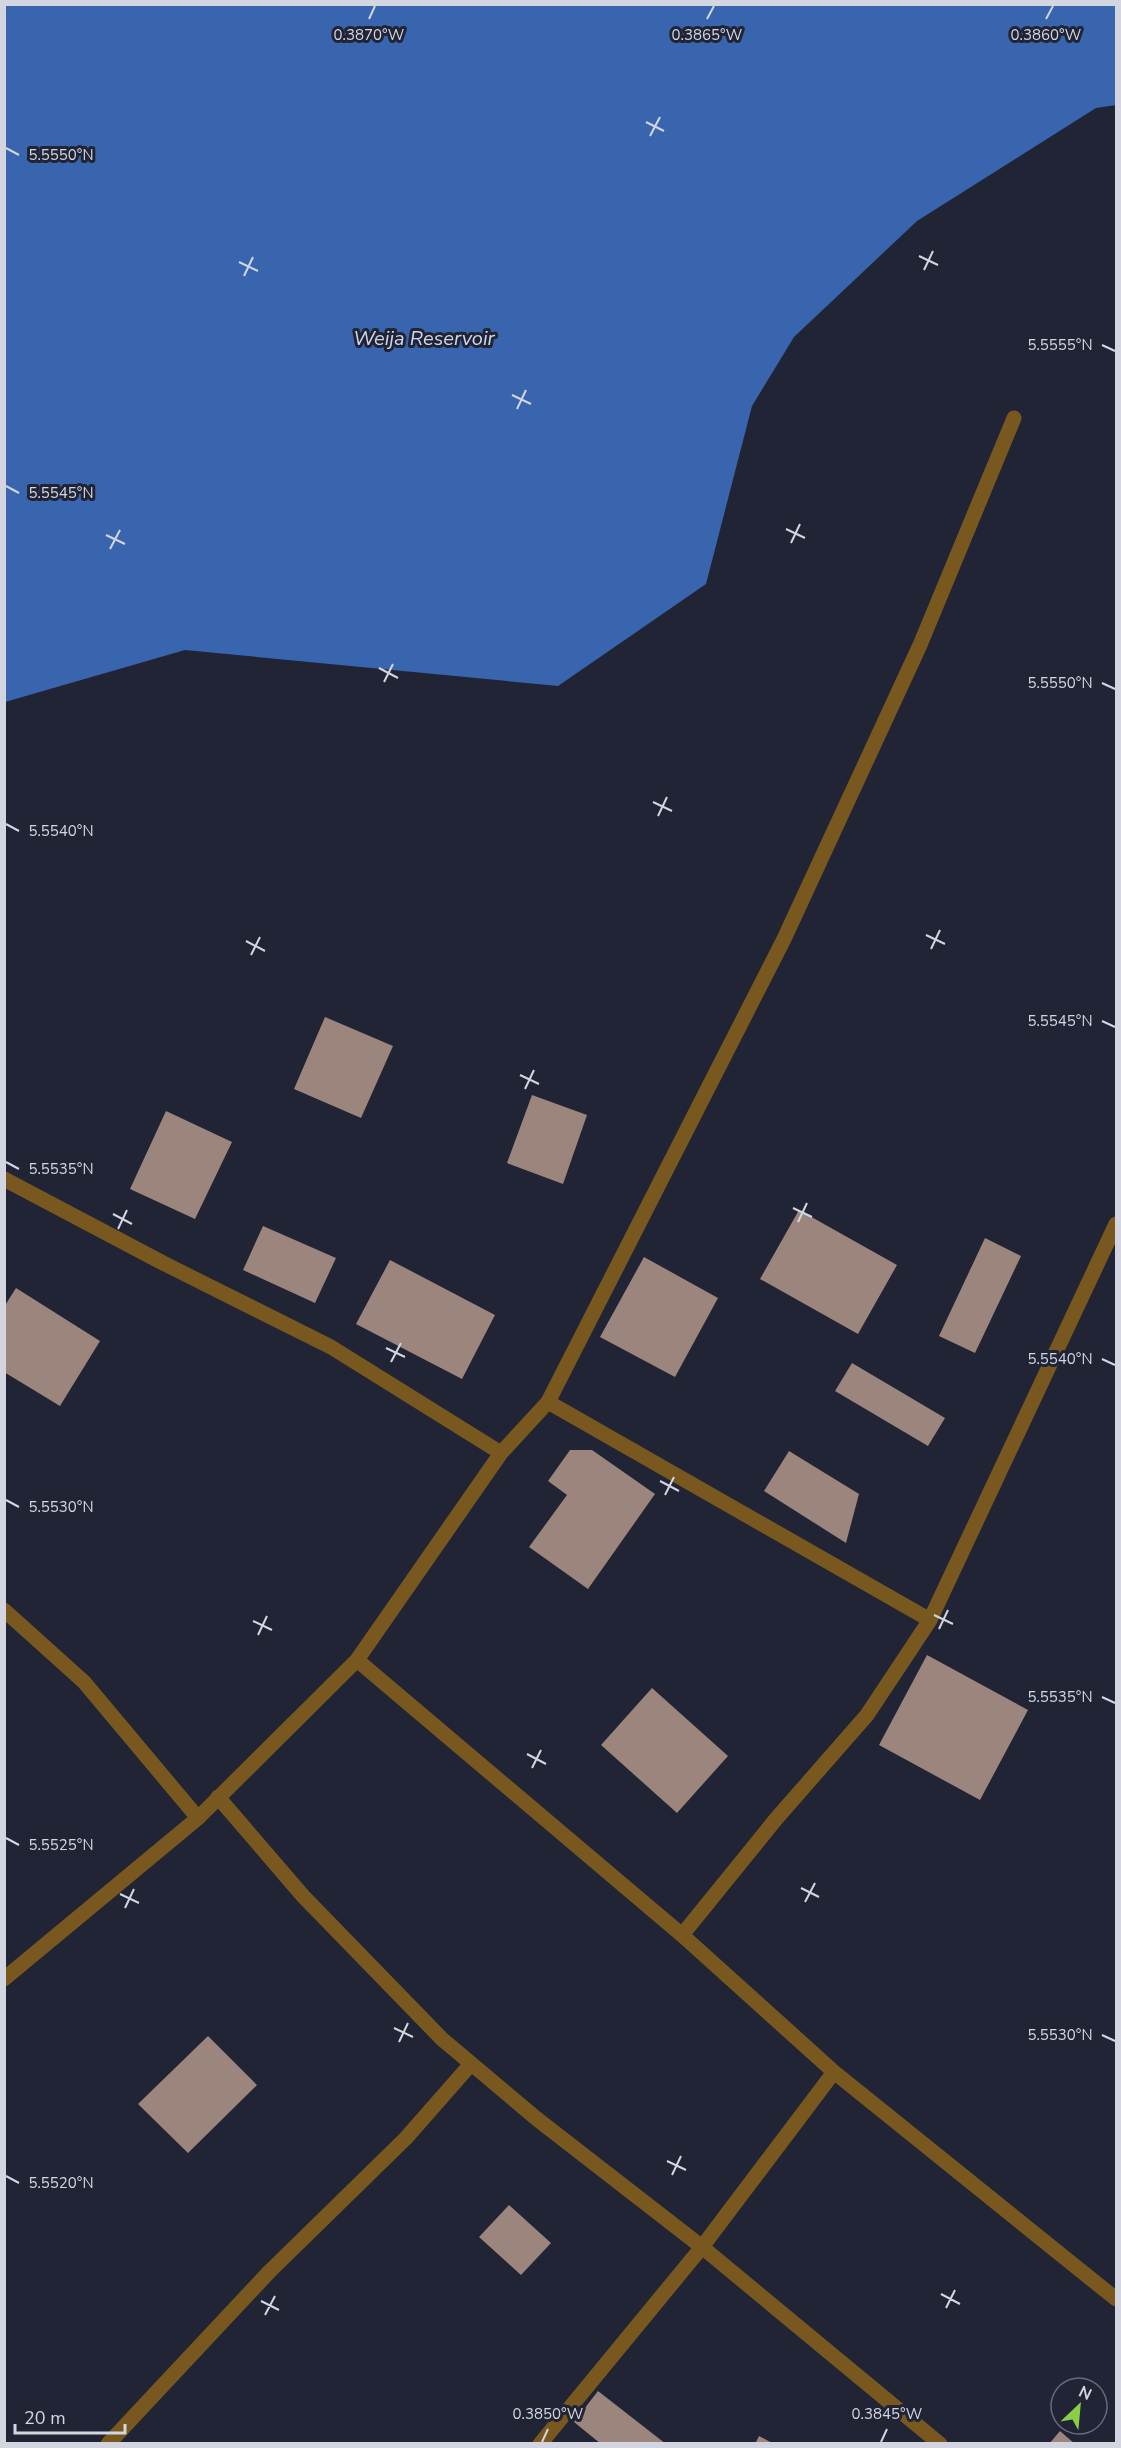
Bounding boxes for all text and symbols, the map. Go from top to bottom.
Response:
text: 0.3870°W [334,25,405,45]
text: 0.3865°W [672,25,743,45]
text: 0.3860°W [1011,25,1082,45]
text: 5.5550°N [28,145,94,165]
water label: Weija Reservoir [353,325,496,352]
text: 5.5555°N [1027,335,1093,355]
text: 5.5545°N [28,483,94,503]
text: 5.5550°N [1027,673,1093,693]
text: 5.5540°N [28,821,94,841]
text: 5.5545°N [1027,1011,1093,1031]
text: 5.5535°N [28,1159,94,1179]
text: 5.5540°N [1027,1349,1093,1369]
text: 5.5530°N [28,1497,94,1517]
text: 5.5535°N [1027,1687,1093,1707]
text: 5.5525°N [28,1835,94,1855]
text: 5.5530°N [1027,2025,1093,2045]
text: 5.5520°N [28,2173,94,2193]
north arrow [1049,2376,1109,2436]
text: N [1075,2381,1095,2406]
scale bar [15,2397,124,2435]
text: 0.3850°W [513,2404,584,2424]
text: 0.3845°W [852,2404,923,2424]
text: 20 m [24,2406,66,2430]

